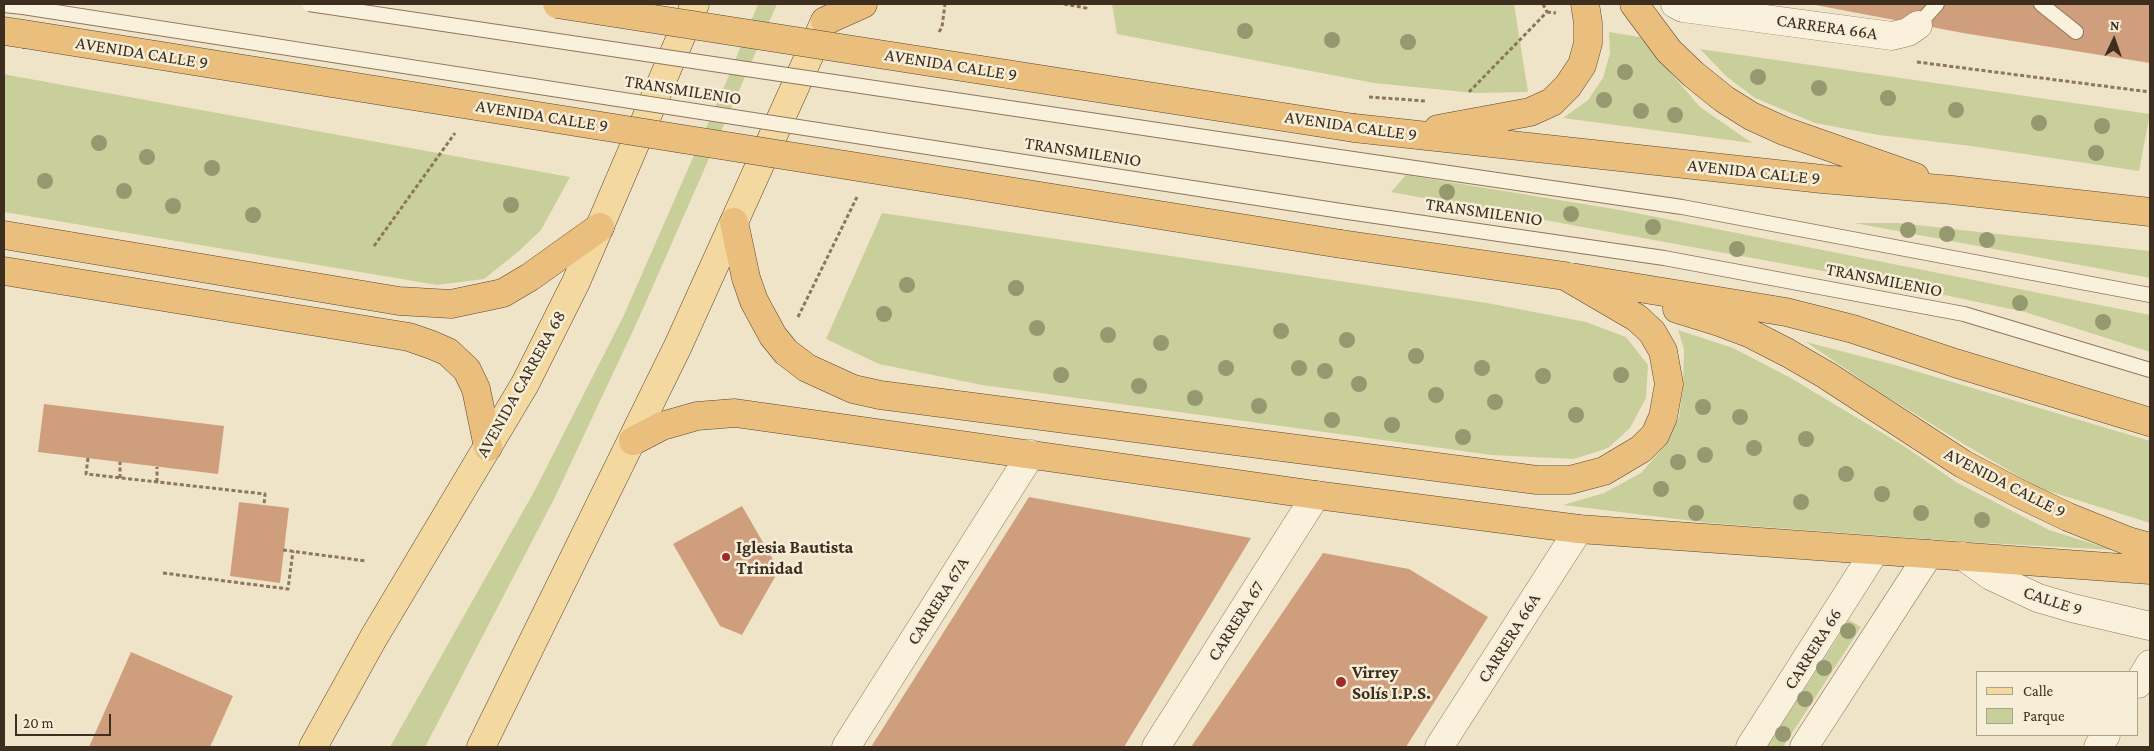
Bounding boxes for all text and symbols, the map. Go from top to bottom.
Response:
street label: CARRERA 66A [1775,9,1879,45]
north arrow [2089,15,2139,65]
text: N [2110,17,2120,33]
street label: AVENIDA CALLE 9 [74,32,210,74]
street label: AVENIDA CALLE 9 [883,44,1019,86]
street label: TRANSMILENIO [623,70,743,110]
street label: AVENIDA CALLE 9 [474,95,610,137]
street label: AVENIDA CALLE 9 [1283,106,1419,146]
street label: TRANSMILENIO [1023,132,1143,172]
street label: AVENIDA CALLE 9 [1686,154,1822,190]
street label: TRANSMILENIO [1424,193,1544,231]
street label: TRANSMILENIO [1824,258,1944,302]
street label: AVENIDA CARRERA 68 [472,307,570,461]
street label: AVENIDA CALLE 9 [1941,443,2069,523]
place label: Iglesia Bautista Trinidad [736,536,853,578]
marker: Iglesia Bautista Trinidad [720,551,732,563]
street label: CARRERA 67A [902,553,974,649]
street label: CARRERA 67 [1203,577,1269,665]
street label: CALLE 9 [2021,581,2085,621]
street label: CARRERA 66A [1473,589,1545,687]
street label: CARRERA 66 [1780,604,1846,694]
place label: Virrey Solís I.P.S. [1352,661,1431,704]
legend [1976,671,2139,736]
marker: Virrey Solís I.P.S. [1334,675,1348,689]
text: Calle [2023,683,2053,699]
scale bar [18,704,114,736]
text: Parque [2023,708,2064,724]
text: 20 m [23,715,54,731]

